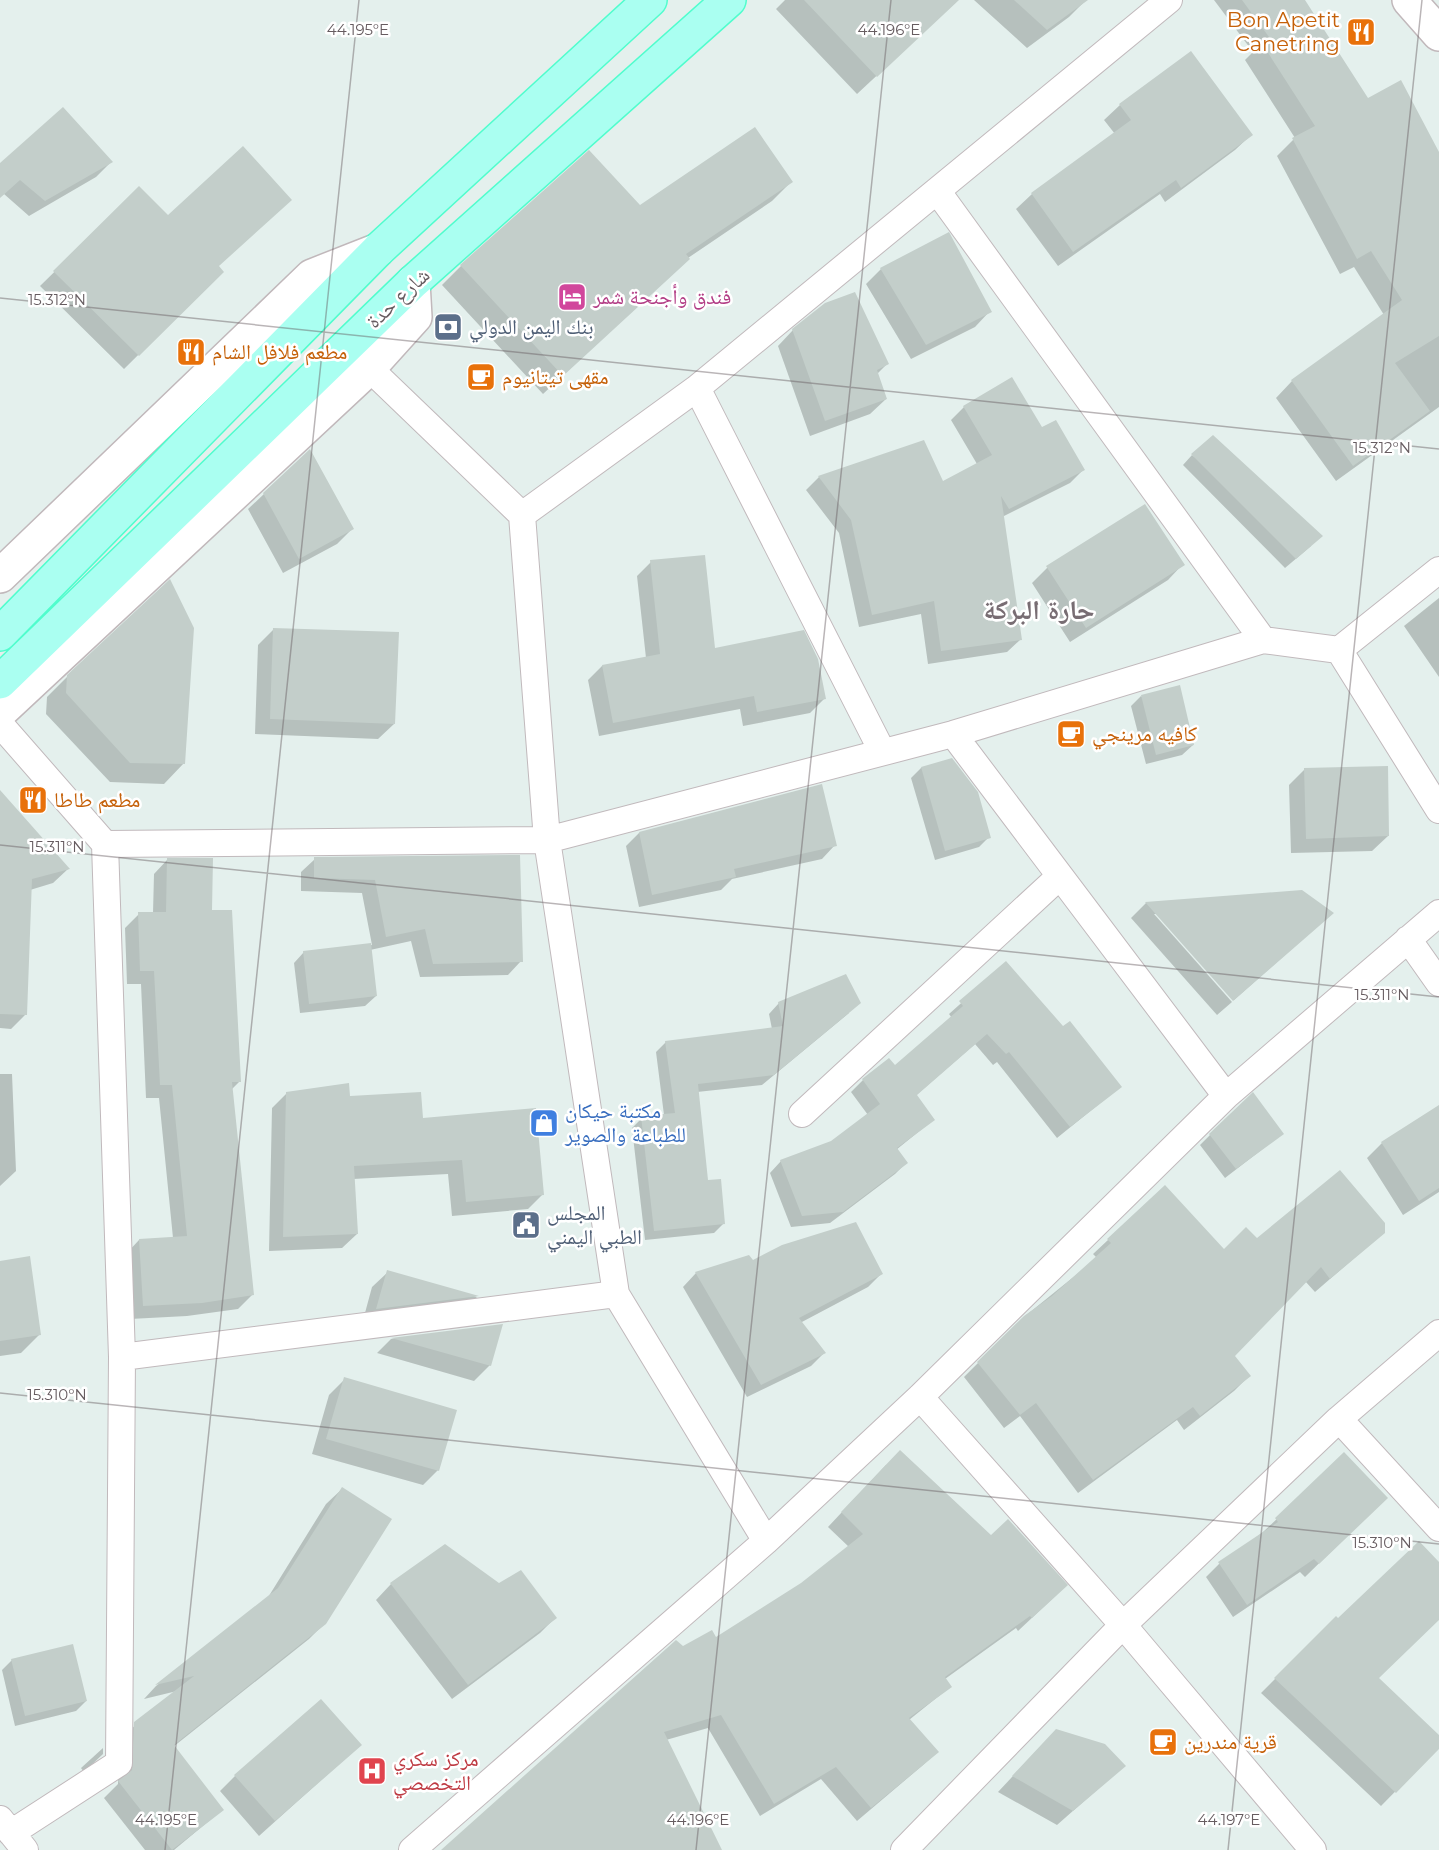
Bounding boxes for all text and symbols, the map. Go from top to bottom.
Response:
place label: Bon Apetit Canetring [1227,7,1340,56]
restaurant icon: Bon Apetit Canetring [1345,16,1377,48]
text: 44.195°E [327,20,389,39]
text: 44.196°E [858,20,920,39]
street label: شارع حدة [361,262,435,334]
hotel icon: فندق وأجنحة شمر [556,281,588,313]
place label: فندق وأجنحة شمر [592,284,731,310]
text: 15.312°N [28,290,86,309]
bank icon: بنك اليمن الدولي [432,311,464,343]
place label: بنك اليمن الدولي [469,314,593,343]
restaurant icon: مطعم فلافل الشام [175,336,207,368]
place label: مطعم فلافل الشام [212,339,347,366]
cafe icon: مقهى تيتانيوم [465,361,497,393]
place label: مقهى تيتانيوم [502,364,609,391]
text: 15.312°N [1353,438,1411,457]
district label: حارة البركة [983,593,1095,626]
cafe icon: كافيه مرينجي [1055,718,1087,750]
place label: كافيه مرينجي [1092,721,1197,750]
restaurant icon: مطعم طاطا [17,784,49,816]
place label: مطعم طاطا [54,787,140,814]
text: 15.311°N [29,837,85,856]
text: 15.311°N [1354,985,1410,1004]
place label: مكتبة حيكان للطباعة والصوير [564,1098,686,1147]
shop icon: مكتبة حيكان للطباعة والصوير [528,1107,560,1139]
place label: المجلس الطبي اليمني [547,1200,642,1253]
public building icon: المجلس الطبي اليمني [510,1209,542,1241]
text: 15.310°N [27,1385,87,1404]
text: 15.310°N [1352,1533,1412,1552]
cafe icon: قرية مندرين [1147,1726,1179,1758]
place label: قرية مندرين [1184,1729,1277,1755]
place label: مركز سكري التخصصي [393,1746,479,1799]
hospital icon: مركز سكري التخصصي [356,1755,388,1787]
text: 44.195°E [135,1810,197,1829]
text: 44.196°E [667,1810,729,1829]
text: 44.197°E [1198,1810,1260,1829]

